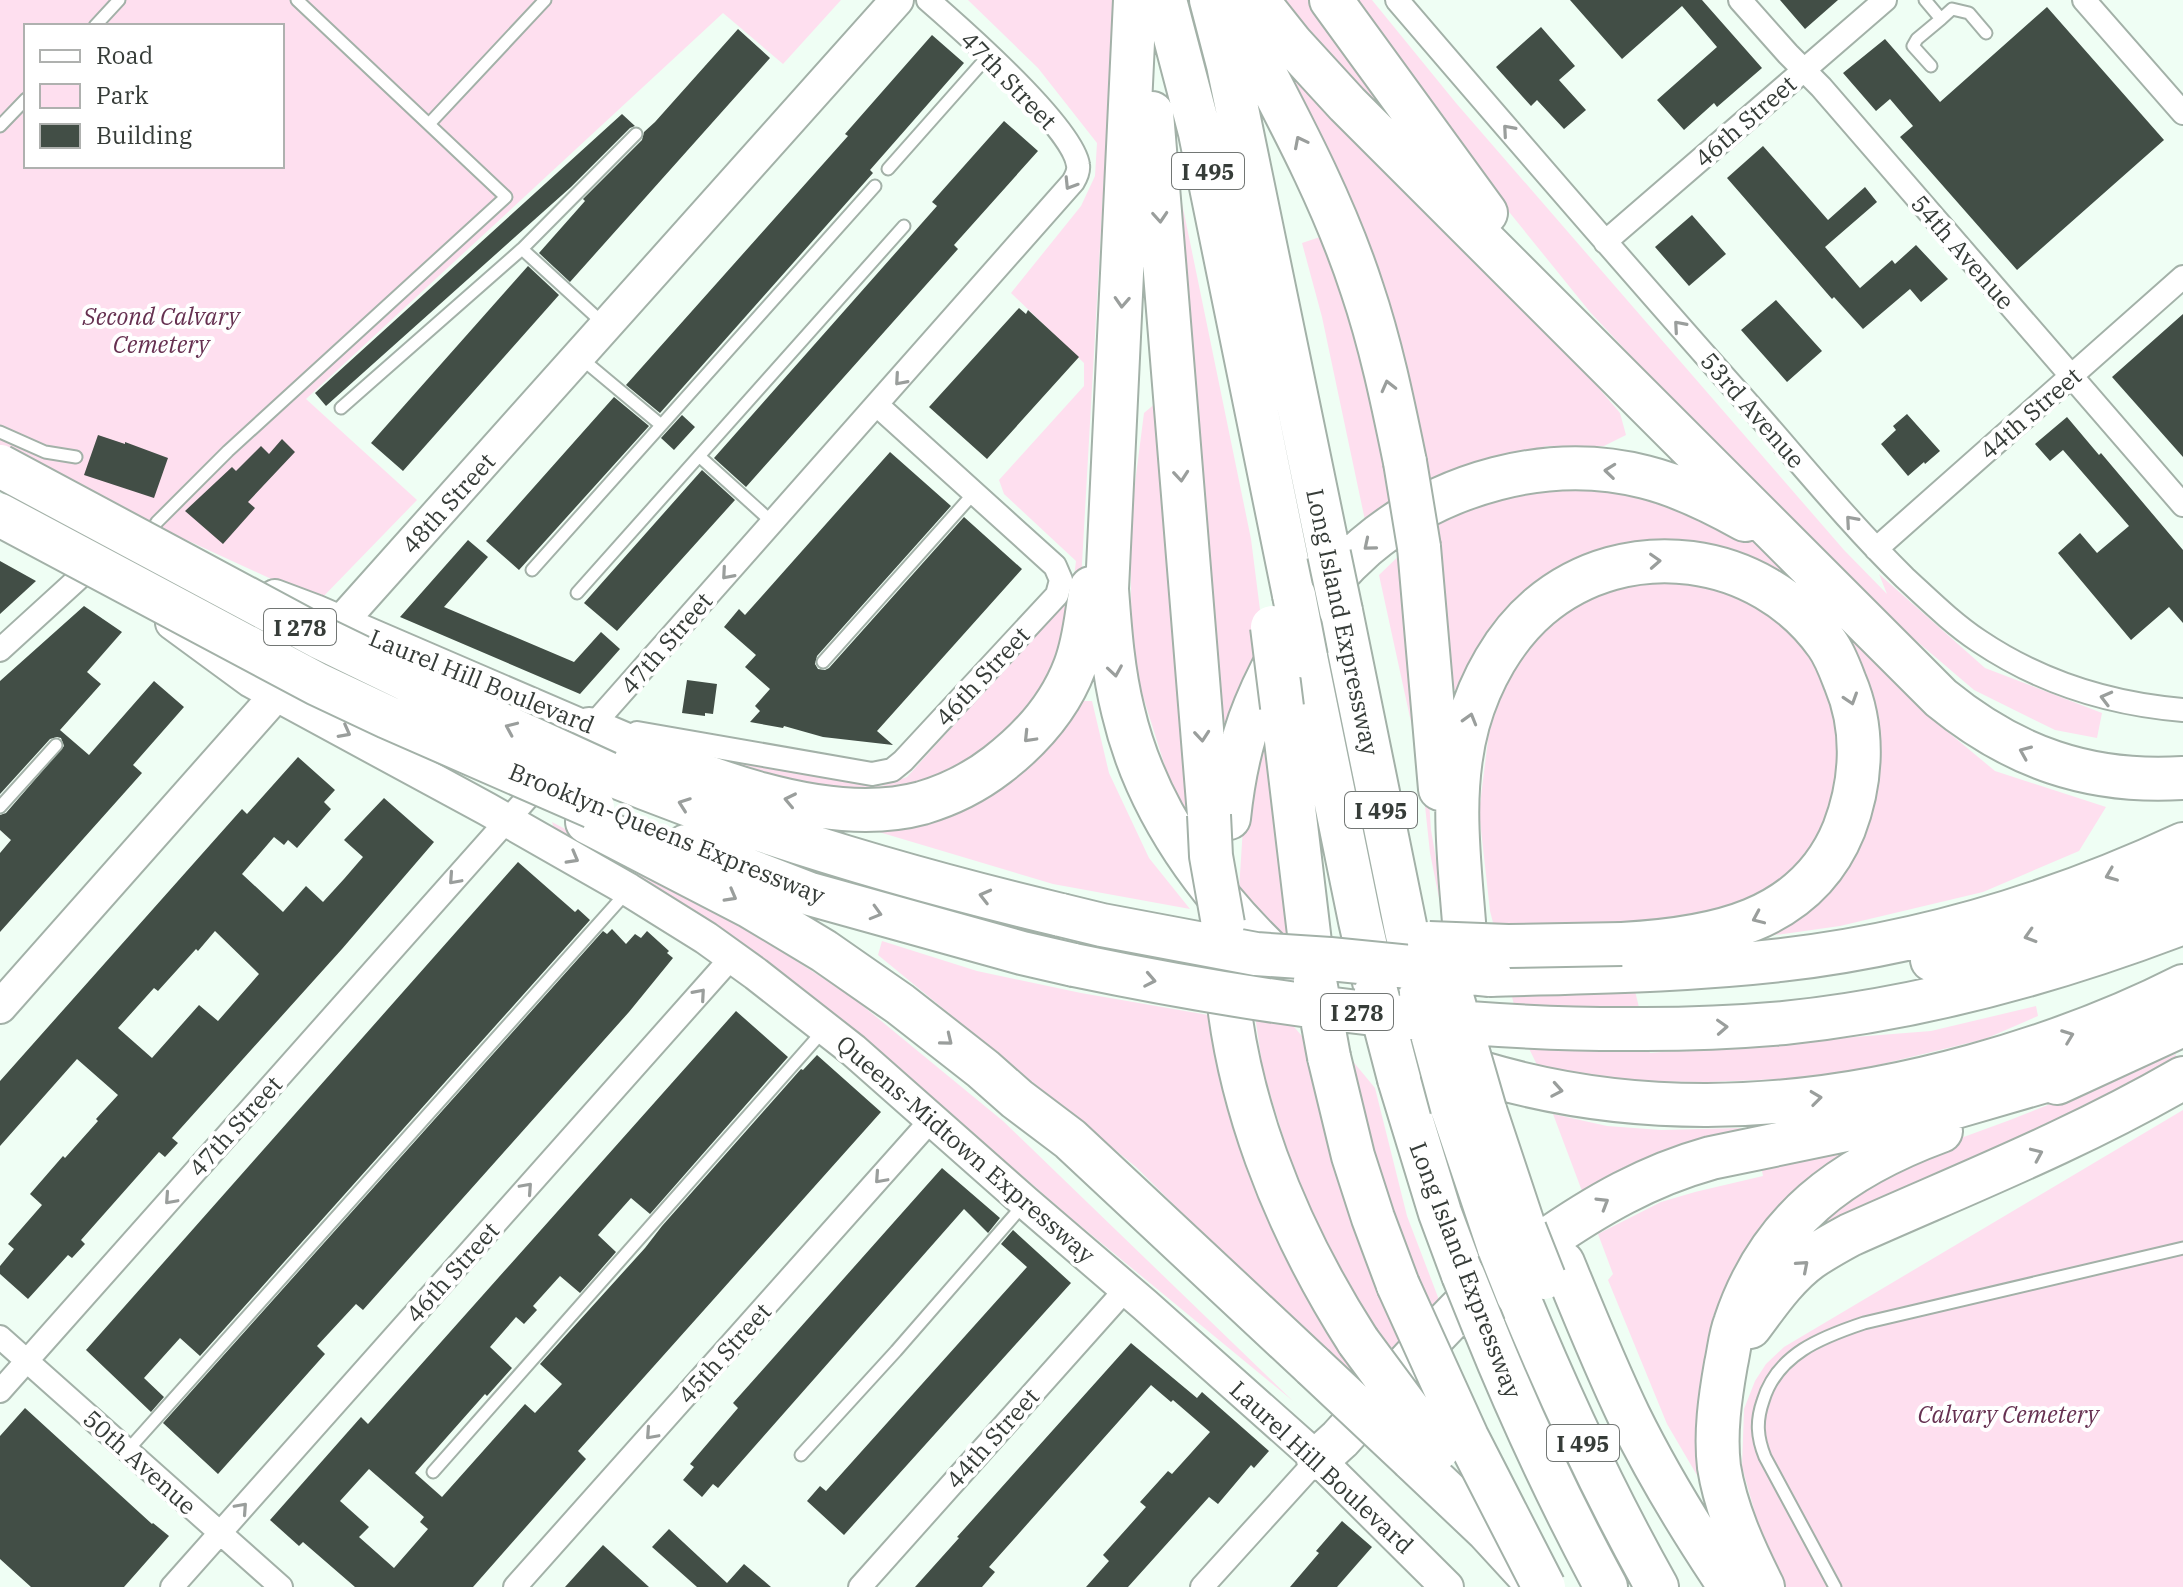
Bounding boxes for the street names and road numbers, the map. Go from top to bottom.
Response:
street label: 47th Street [954,24,1064,136]
street label: 46th Street [1687,68,1803,174]
road number: I 495 [1172,153,1244,189]
street label: 54th Avenue [1904,188,2022,316]
street label: 53rd Avenue [1694,345,1812,475]
street label: 44th Street [1972,360,2088,466]
street label: 48th Street [394,446,502,560]
street label: Long Island Expressway [1299,486,1387,758]
street label: 47th Street [613,585,719,701]
road number: I 278 [264,609,336,645]
street label: 46th Street [928,619,1036,733]
street label: Laurel Hill Boulevard [365,621,599,741]
street label: Brooklyn-Queens Expressway [504,755,830,911]
road number: I 495 [1345,792,1417,828]
road number: I 278 [1321,994,1393,1030]
street label: Queens-Midtown Expressway [830,1028,1102,1270]
street label: 47th Street [181,1069,289,1183]
street label: Long Island Expressway [1402,1137,1530,1403]
street label: 46th Street [398,1215,506,1329]
street label: 45th Street [670,1296,778,1410]
street label: Laurel Hill Boulevard [1223,1373,1421,1561]
street label: 44th Street [938,1381,1046,1495]
street label: 50th Avenue [76,1403,204,1521]
road number: I 495 [1547,1425,1619,1461]

